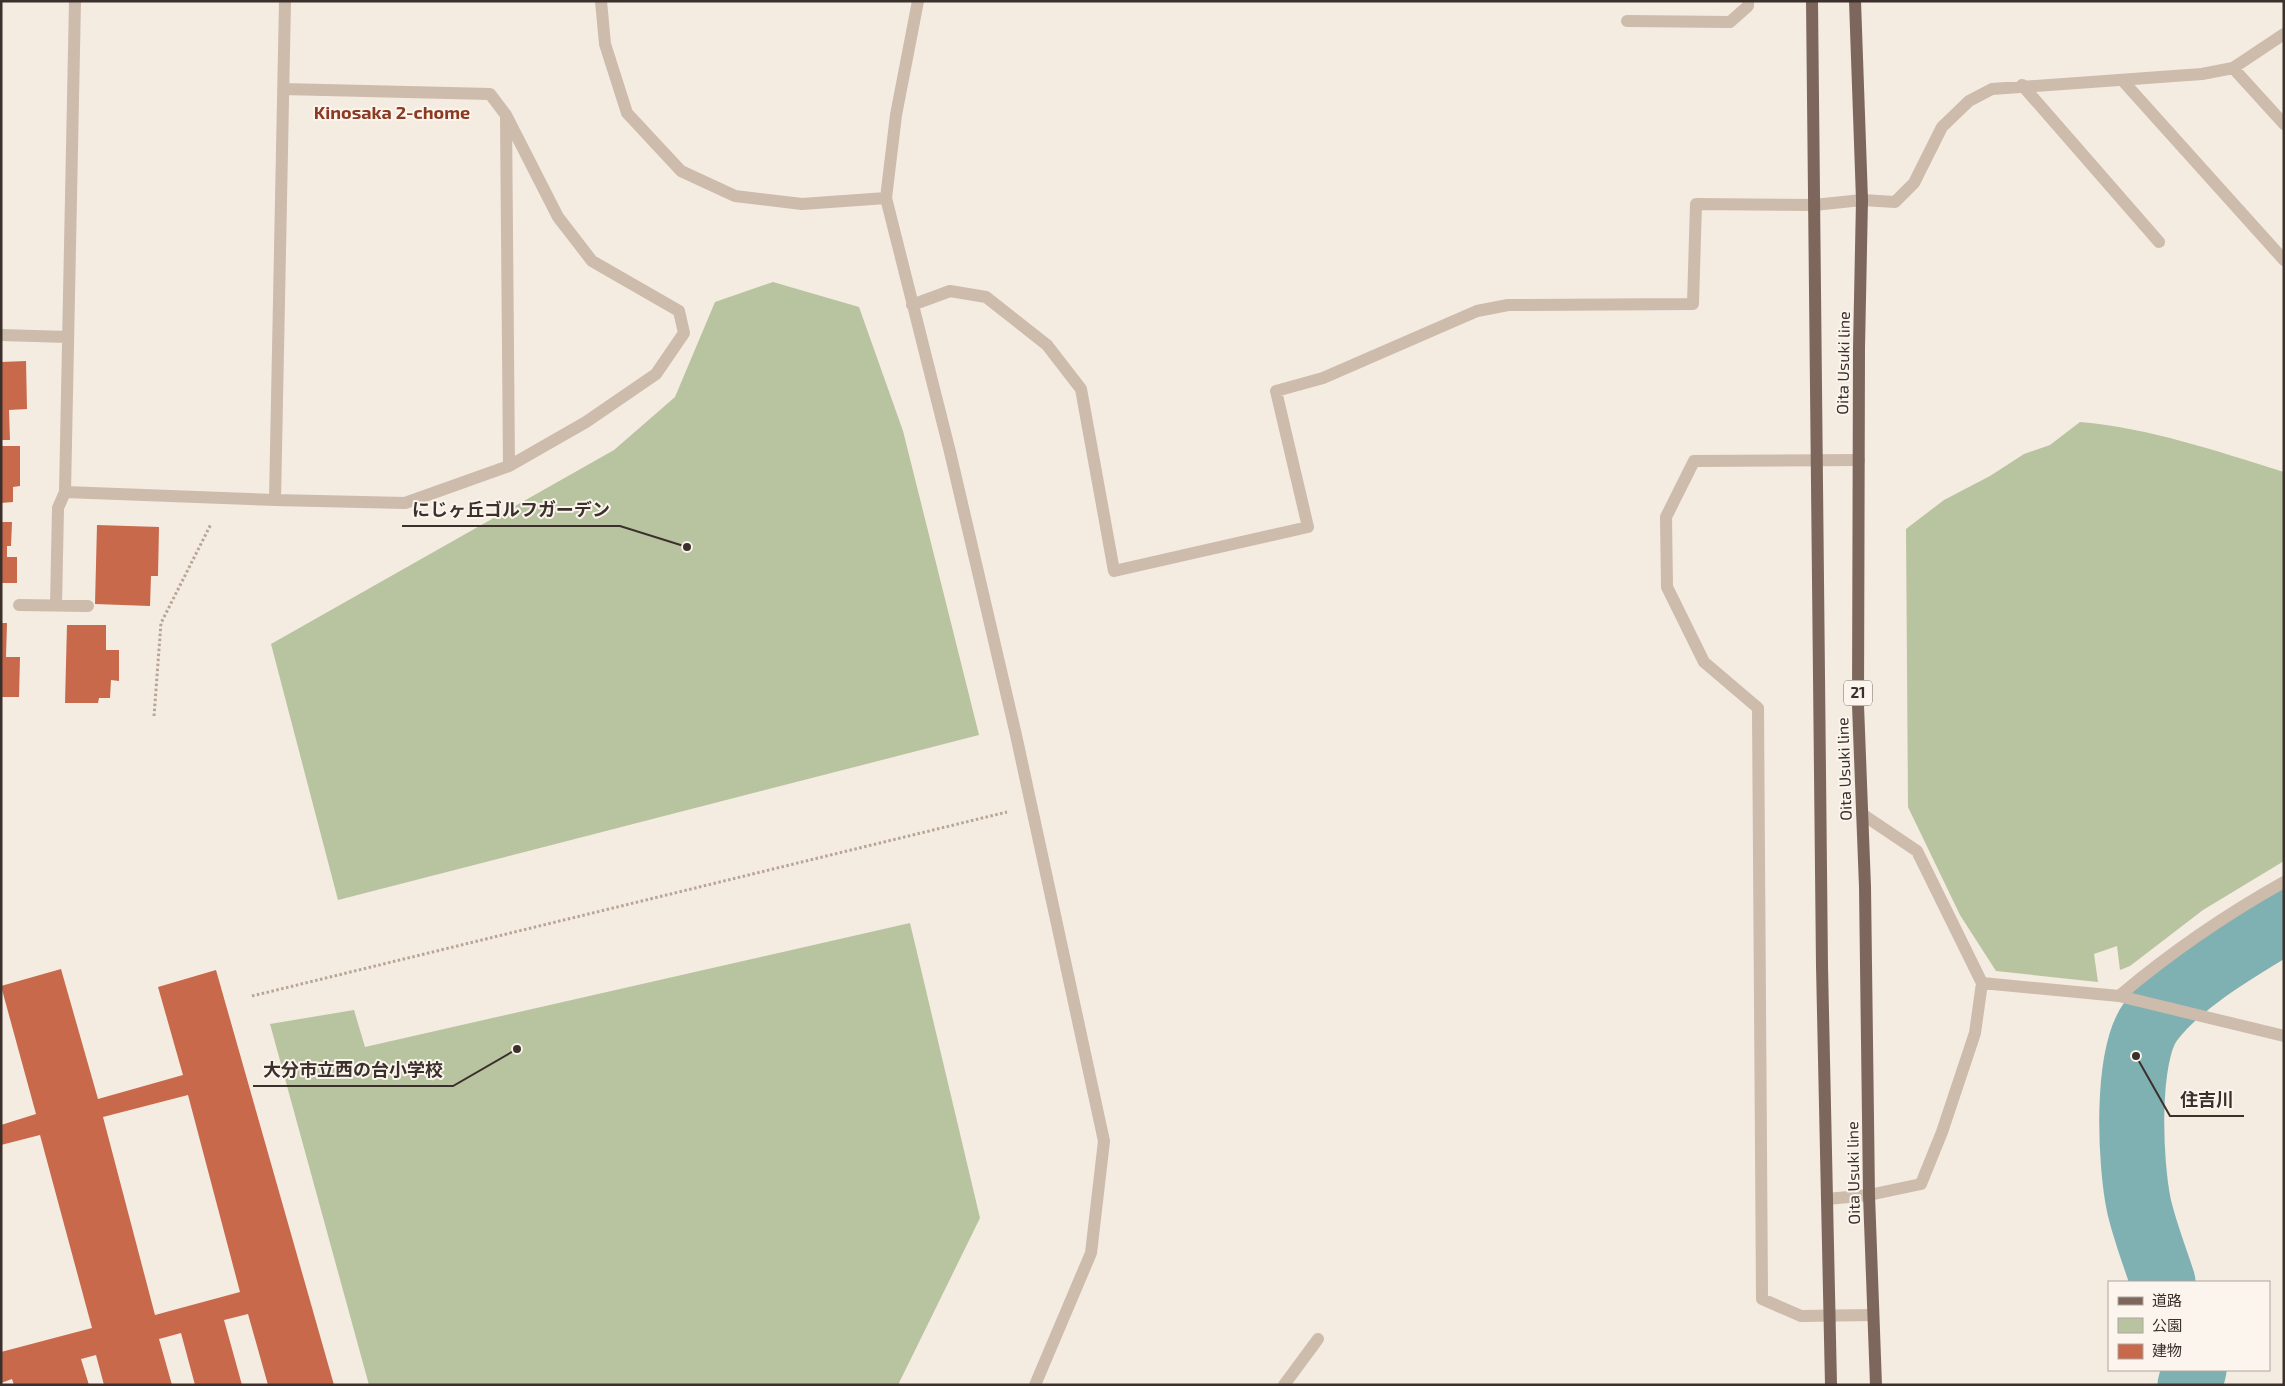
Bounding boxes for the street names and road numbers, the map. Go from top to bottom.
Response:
street label: Oita Usuki line [1832,311,1853,415]
road number: 21 [1844,680,1872,706]
street label: Oita Usuki line [1832,717,1855,821]
street label: Oita Usuki line [1842,1121,1863,1225]

